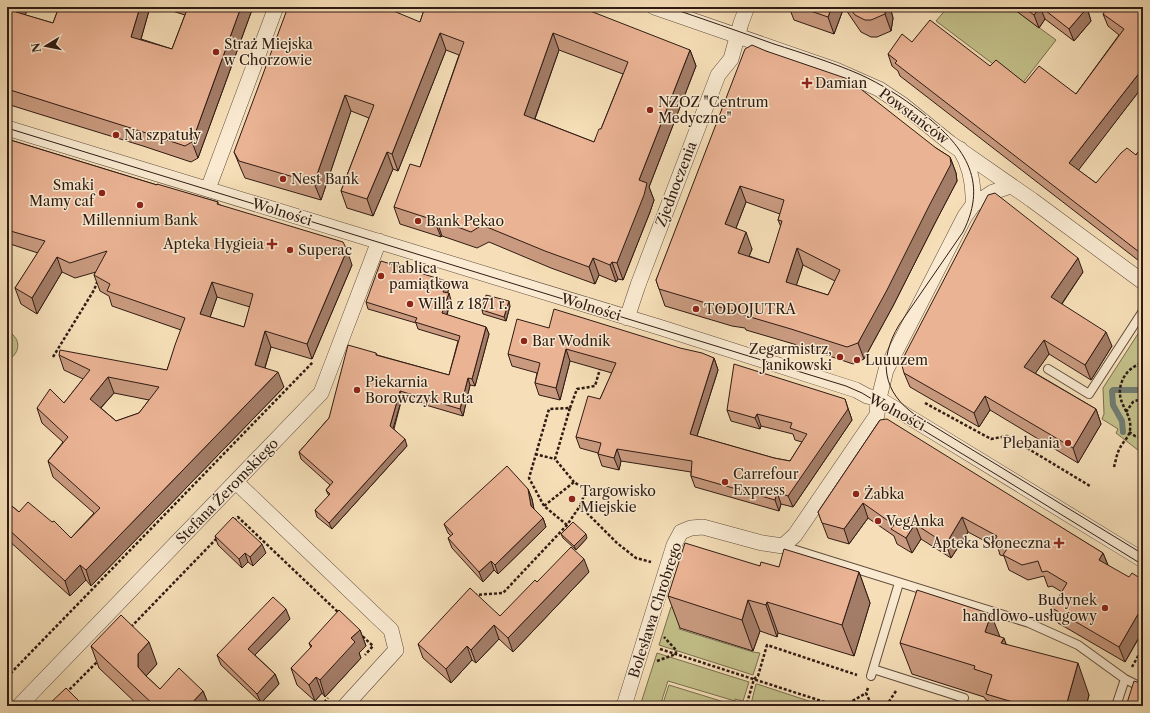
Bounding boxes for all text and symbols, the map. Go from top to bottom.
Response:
north arrow [26,26,66,66]
place label: Straż Miejska w Chorzowie [223,35,314,69]
text: N [28,41,44,54]
marker: Straż Miejska w Chorzowie [211,47,221,57]
place label: Damian [815,74,867,92]
marker: Damian [802,78,812,88]
street label: Powstańców [876,84,953,148]
place label: NZOZ "Centrum Medyczne" [658,93,769,127]
marker: NZOZ "Centrum Medyczne" [645,105,655,115]
place label: Na szpatuły [124,126,201,144]
marker: Na szpatuły [111,130,121,140]
street label: Zjednoczenia [651,138,701,229]
place label: Nest Bank [291,170,360,188]
marker: Nest Bank [278,174,288,184]
place label: Smaki Mamy caf [29,176,96,210]
marker: Smaki Mamy caf [97,188,107,198]
street label: Wolności [249,194,314,230]
marker: Millennium Bank [135,200,145,210]
place label: Millennium Bank [82,211,199,229]
place label: Bank Pekao [426,212,504,230]
marker: Bank Pekao [413,216,423,226]
place label: Apteka Hygieia [162,235,265,253]
marker: Apteka Hygieia [267,239,277,249]
place label: Superac [298,241,352,259]
marker: Superac [285,245,295,255]
place label: Tablica pamiątkowa [389,259,470,293]
marker: Tablica pamiątkowa [376,271,386,281]
street label: Wolności [558,289,623,325]
place label: Willa z 1871 r. [417,295,508,313]
marker: Willa z 1871 r. [405,299,415,309]
place label: TODOJUTRA [704,300,796,318]
marker: TODOJUTRA [691,304,701,314]
place label: Bar Wodnik [532,332,611,350]
marker: Bar Wodnik [519,336,529,346]
place label: Zegarmistrz, Janikowski [749,340,832,374]
place label: Luuuzem [865,351,928,369]
marker: Zegarmistrz, Janikowski [835,352,845,362]
marker: Luuuzem [852,355,862,365]
place label: Piekarnia Borowczyk Ruta [365,373,474,407]
marker: Piekarnia Borowczyk Ruta [352,385,362,395]
street label: Wolności [865,389,929,434]
street label: Stefana Żeromskiego [172,434,282,548]
place label: Plebania [1003,434,1061,452]
marker: Plebania [1063,438,1073,448]
place label: Carrefour Express [733,465,799,499]
marker: Carrefour Express [720,477,730,487]
place label: Targowisko Miejskie [580,482,656,516]
place label: Żabka [864,485,905,503]
marker: Żabka [851,489,861,499]
marker: Targowisko Miejskie [567,494,577,504]
place label: VegAnka [885,512,945,530]
marker: VegAnka [873,516,883,526]
place label: Apteka Słoneczna [931,534,1052,552]
marker: Apteka Słoneczna [1054,538,1064,548]
street label: Bolesława Chrobrego [625,540,685,680]
place label: Budynek handlowo-usługowy [963,591,1098,625]
marker: Budynek handlowo-usługowy [1100,603,1110,613]

